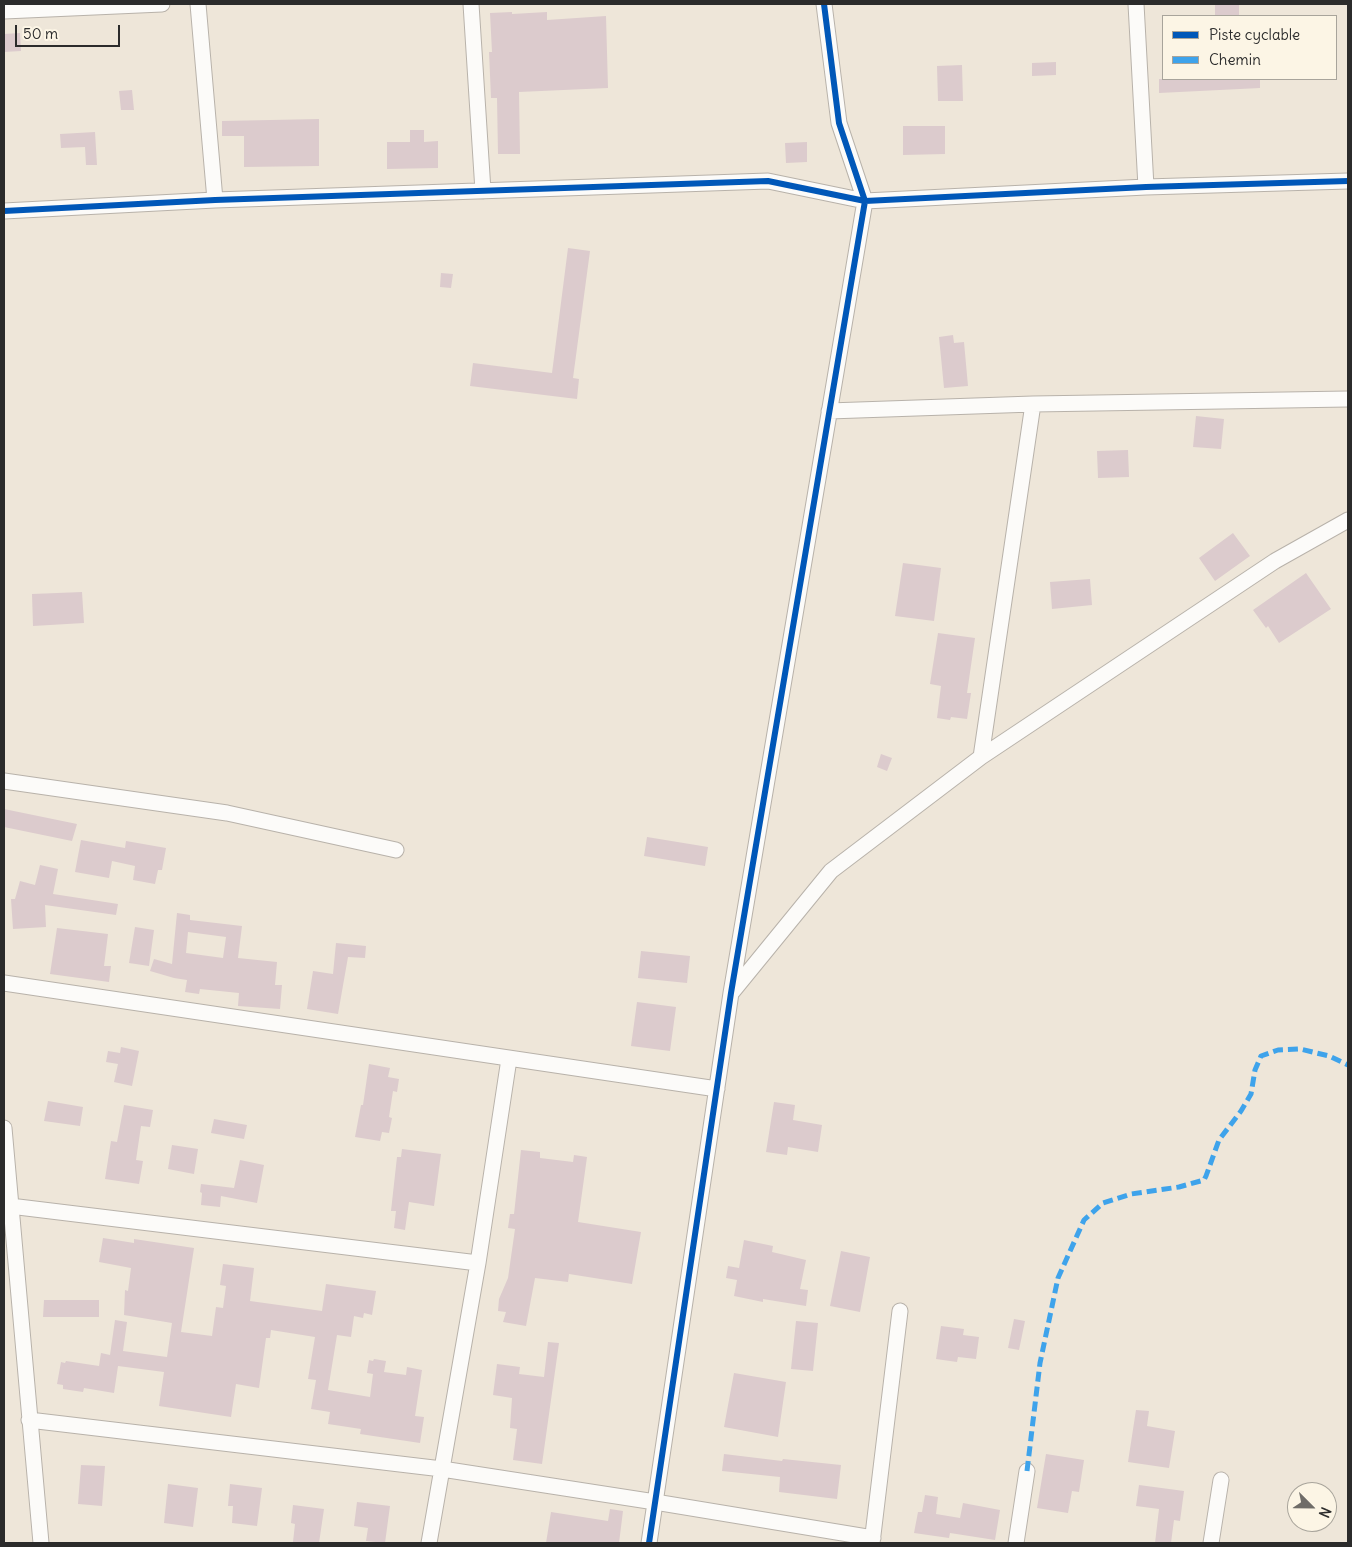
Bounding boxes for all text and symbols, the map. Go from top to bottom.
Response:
scale bar [18,15,122,47]
legend [1162,15,1337,80]
text: 50 m [23,24,58,43]
text: Piste cyclable [1209,25,1300,44]
text: Chemin [1209,50,1261,69]
north arrow [1287,1482,1337,1532]
text: N [1315,1504,1335,1520]

